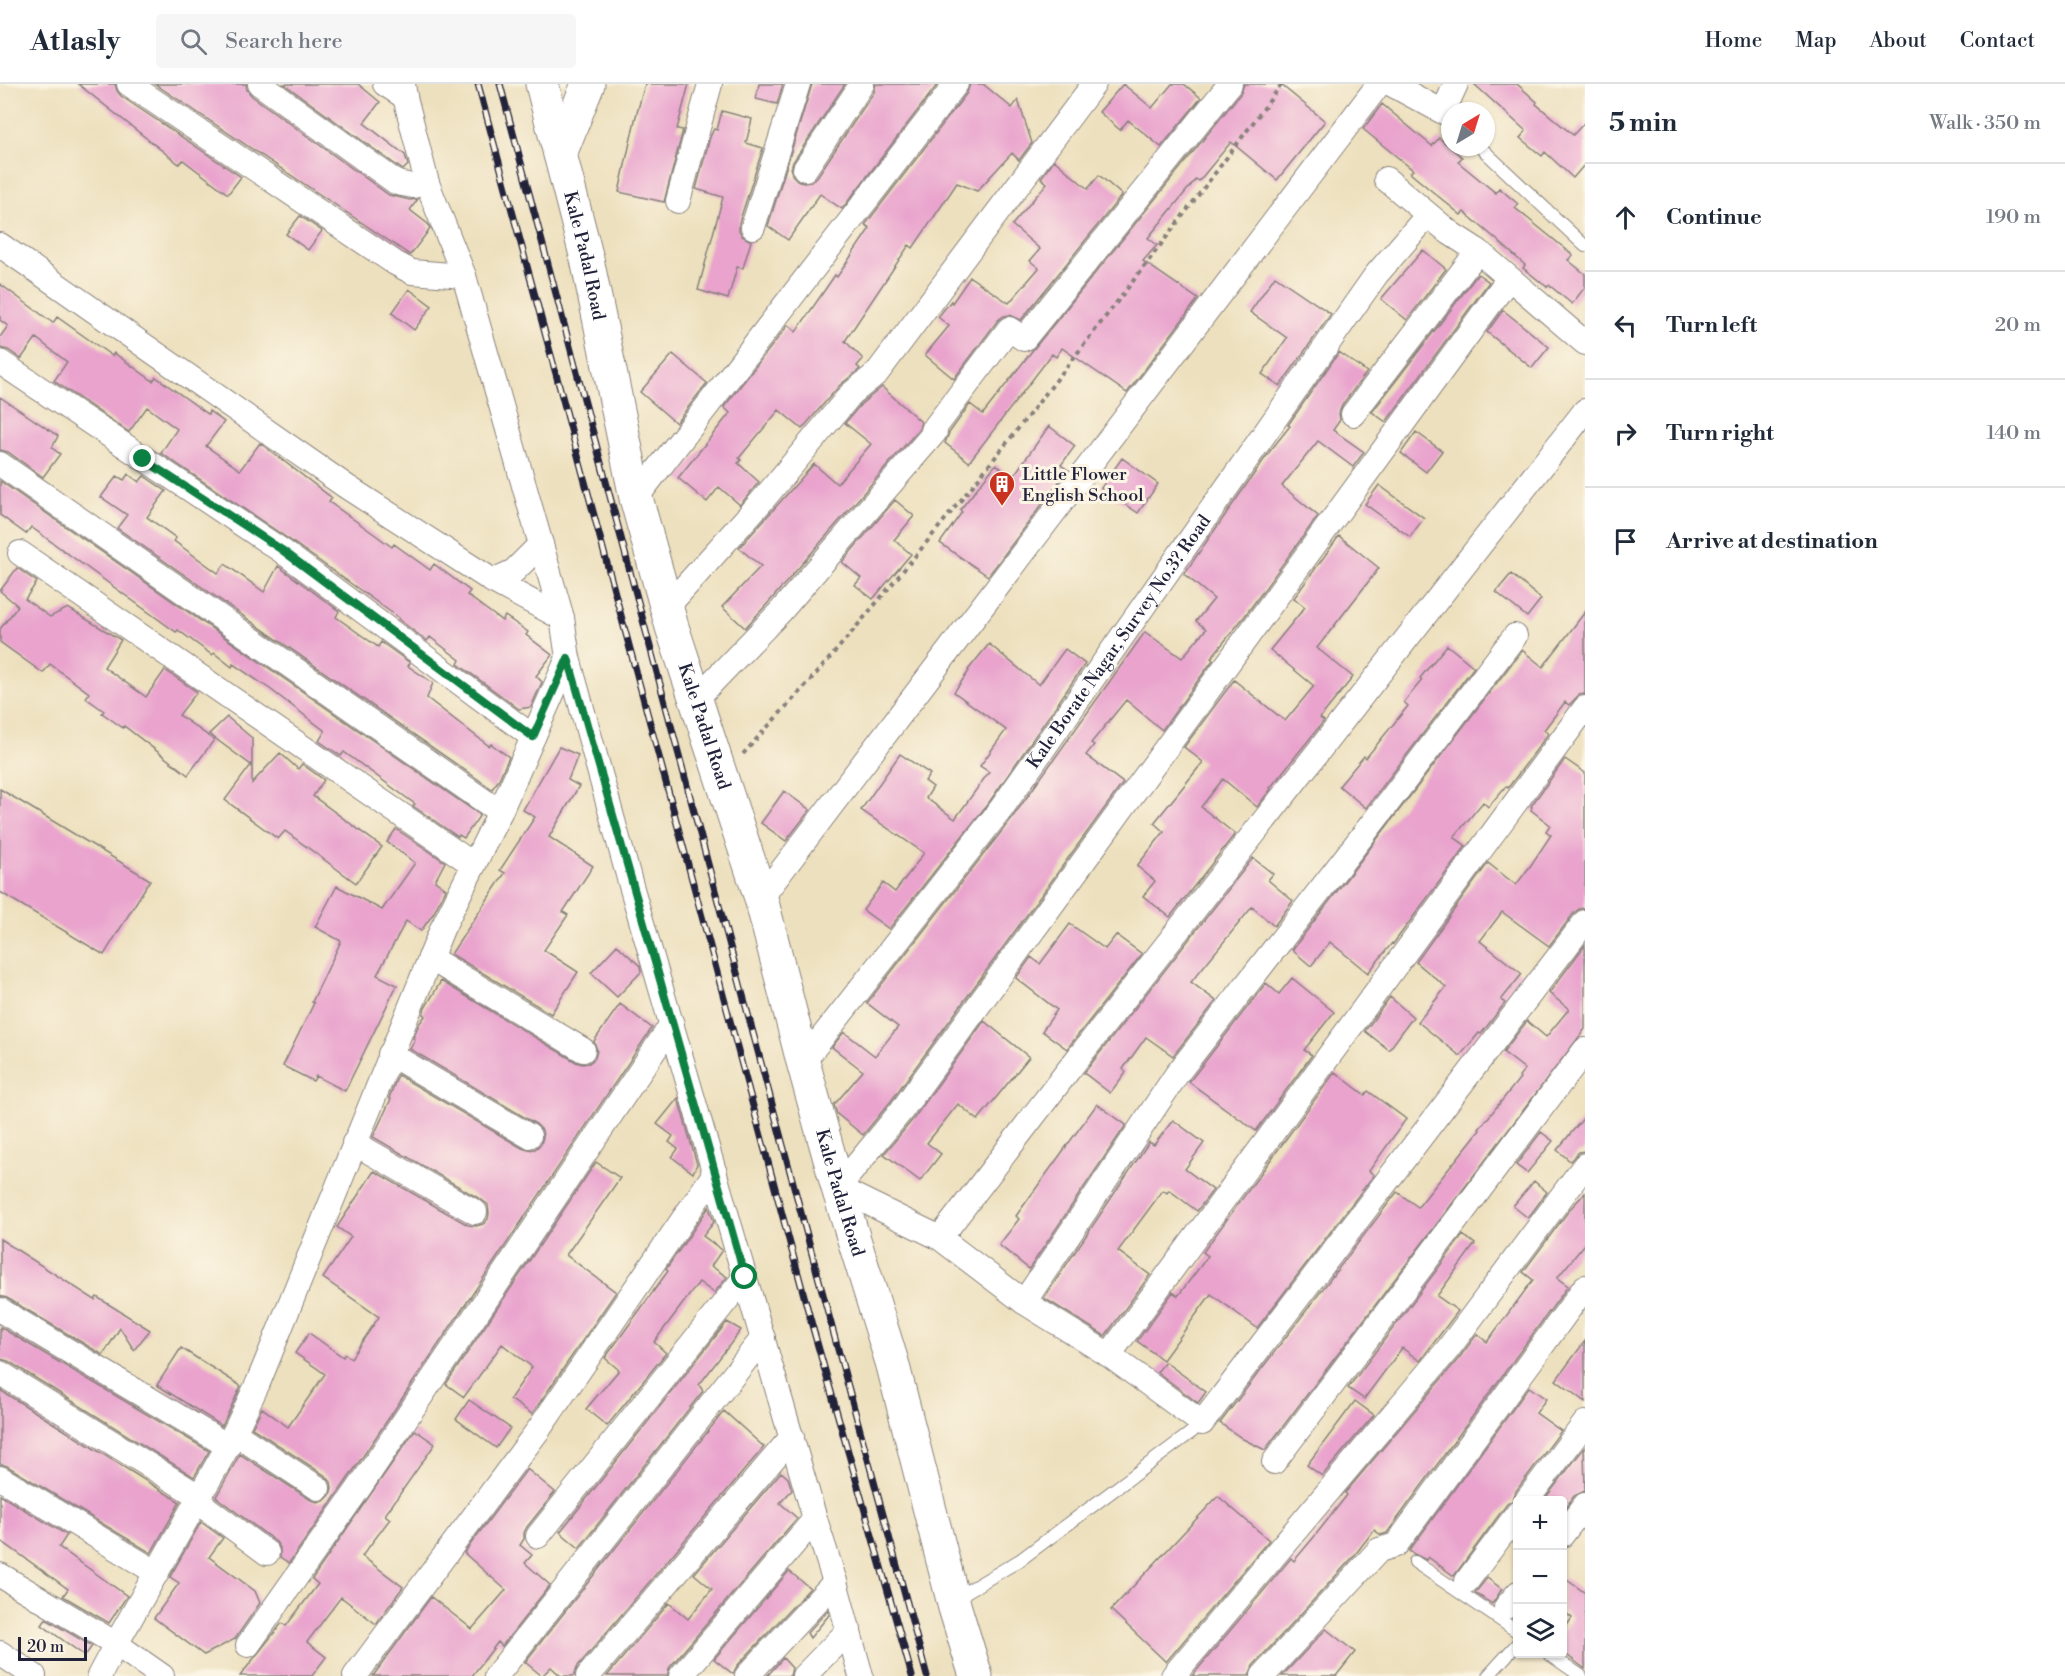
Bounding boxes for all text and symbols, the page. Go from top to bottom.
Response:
search box [156,14,576,68]
text: Atlasly [30,24,120,59]
icon: search [177,25,210,58]
text: Search here [225,28,343,55]
text: Home [1705,28,1762,54]
text: Map [1795,28,1837,54]
text: About [1870,28,1927,54]
text: Contact [1960,28,2035,54]
north arrow [1441,102,1495,156]
text: 5 min [1609,107,1677,139]
text: Walk · 350 m [1929,111,2041,136]
street label: Kale Padal Road [558,189,610,323]
icon: ahead [1609,201,1642,234]
text: Continue [1666,204,1762,231]
text: 190 m [1986,205,2041,230]
icon: left [1609,309,1642,342]
text: Turn left [1666,312,1757,339]
text: 20 m [1995,313,2041,338]
icon: right [1609,417,1642,450]
text: Turn right [1666,420,1774,447]
text: 140 m [1986,421,2041,446]
route end [129,445,155,471]
place label: Little Flower English School [1022,463,1144,507]
building icon: Little Flower English School [987,469,1017,507]
street label: Kale Borate Nagar, Survey No.3? Road [1022,510,1217,773]
icon: arrive [1609,525,1642,558]
text: Arrive at destination [1666,528,1878,555]
street label: Kale Padal Road [673,660,736,793]
street label: Kale Padal Road [810,1127,870,1260]
route start [731,1263,757,1289]
map controls [1513,1496,1567,1658]
button: + [1513,1496,1567,1550]
button: − [1513,1550,1567,1604]
button: layers [1513,1604,1567,1658]
scale bar [18,1634,87,1662]
text: 20 m [27,1637,64,1657]

